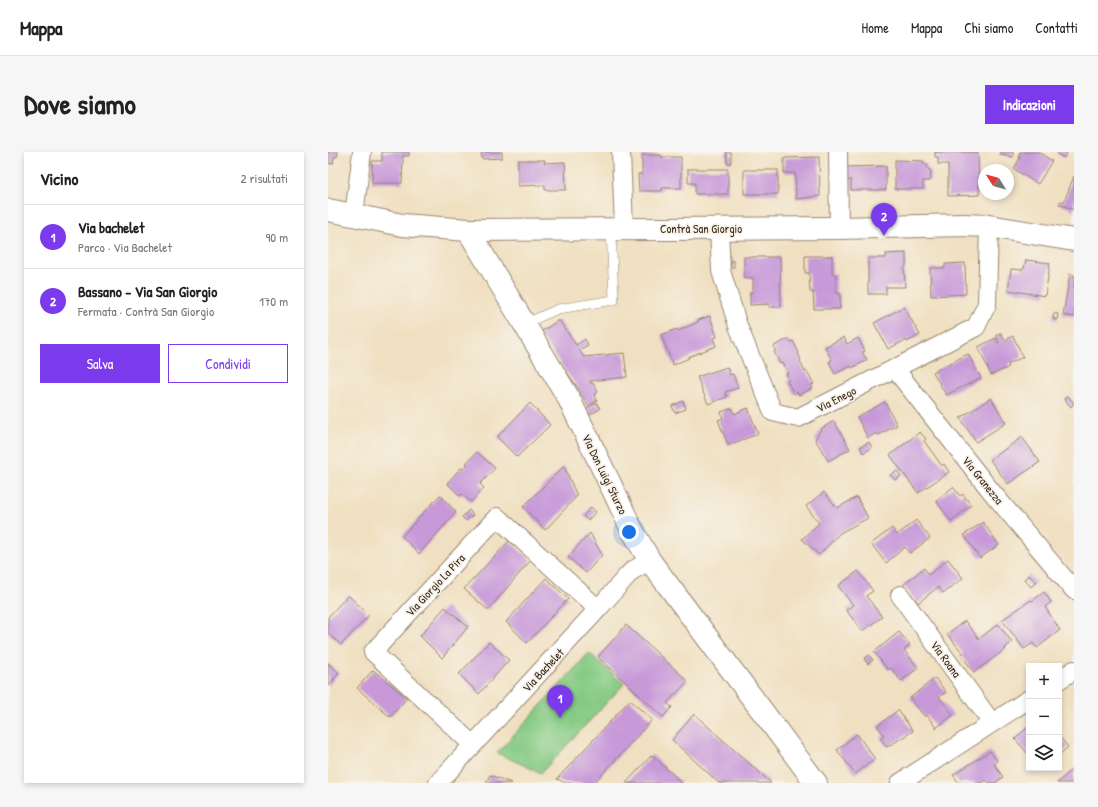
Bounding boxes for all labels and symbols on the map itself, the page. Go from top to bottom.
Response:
north arrow [978,164,1014,200]
pin: 2 [871,203,897,236]
street label: Contrà San Giorgio [660,220,742,237]
street label: Via Enego [813,382,859,416]
street label: Via Don Luigi Sturzo [578,431,632,517]
street label: Via Granezza [958,452,1008,508]
your location [619,522,639,542]
street label: Via Giorgio La Pira [401,550,469,620]
street label: Via Roana [927,637,965,681]
street label: Via Bachelet [518,644,568,696]
pin: 1 [547,685,573,718]

